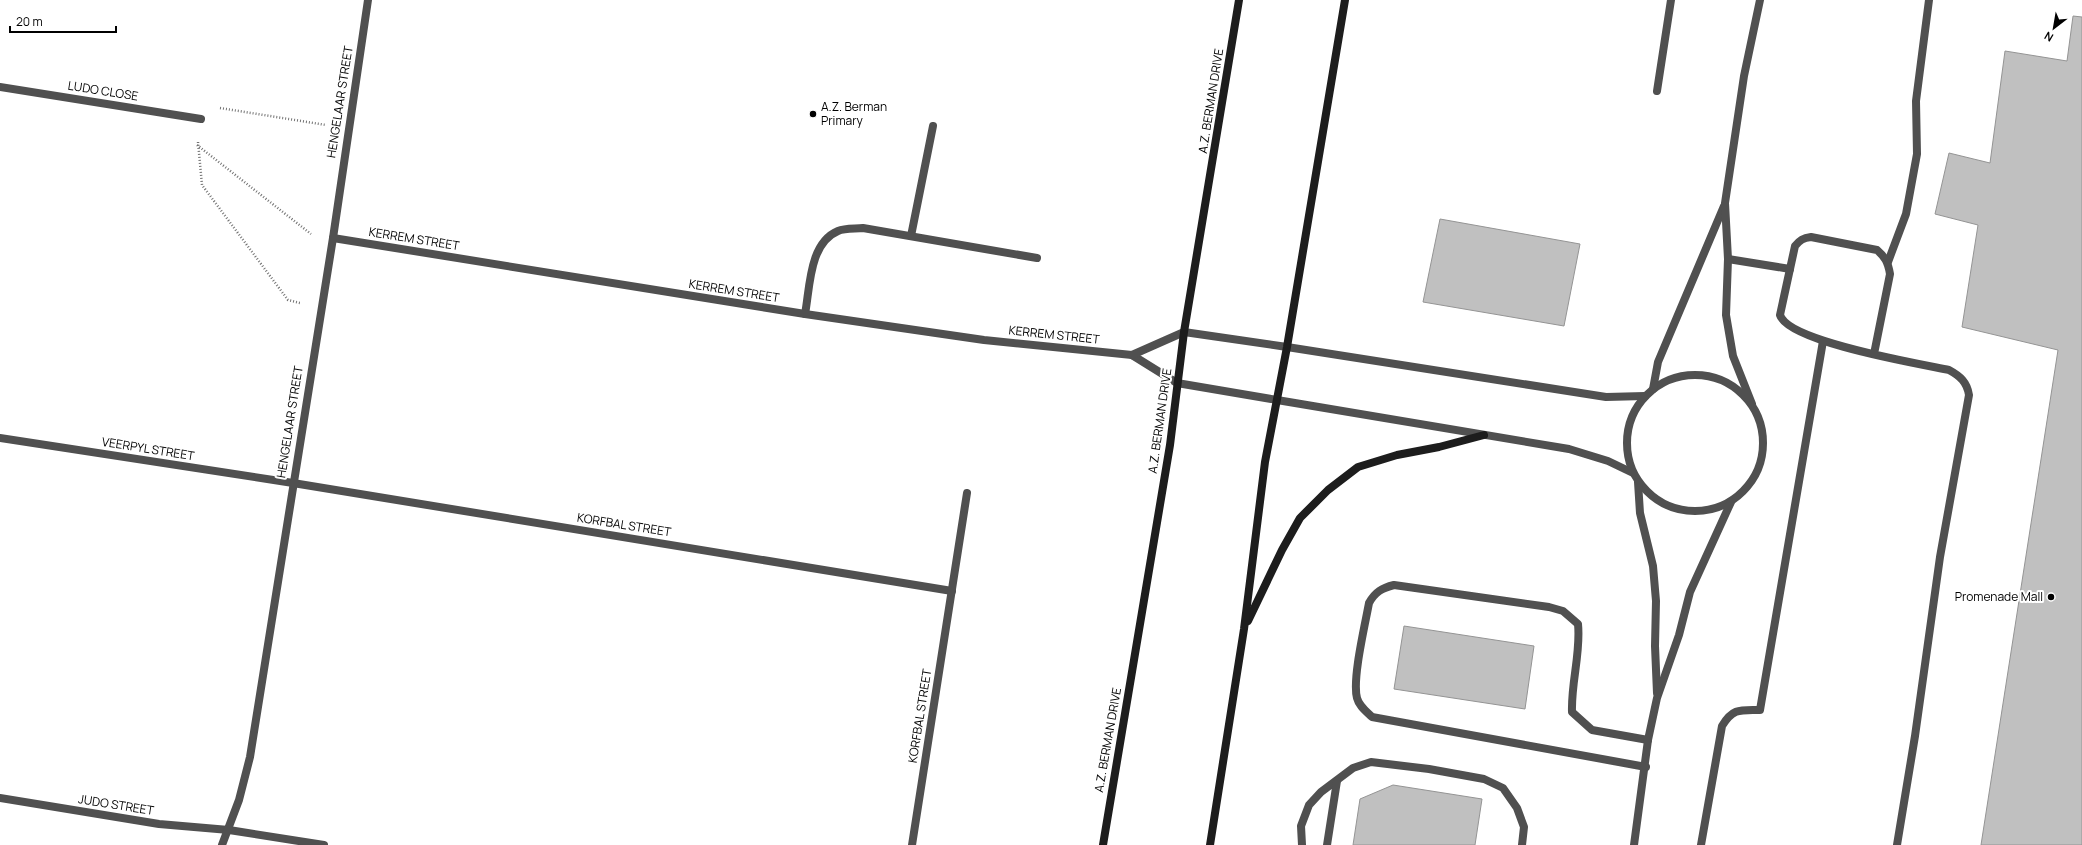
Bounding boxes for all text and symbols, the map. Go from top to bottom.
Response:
scale bar [10,8,116,34]
north arrow [2034,8,2074,48]
text: 20 m [16,13,43,30]
text: N [2041,28,2056,45]
street label: HENGELAAR STREET [322,44,357,159]
street label: A.Z. BERMAN DRIVE [1194,47,1227,155]
street label: LUDO CLOSE [67,77,140,104]
place label: A.Z. Berman Primary [821,98,887,129]
marker: A.Z. Berman Primary [808,109,818,119]
street label: KERREM STREET [368,223,461,254]
street label: KERREM STREET [688,275,781,306]
street label: KERREM STREET [1008,321,1101,348]
street label: HENGELAAR STREET [272,364,307,479]
street label: A.Z. BERMAN DRIVE [1144,367,1175,475]
street label: VEERPYL STREET [101,433,196,464]
street label: KORFBAL STREET [576,509,673,540]
place label: Promenade Mall [1955,588,2043,605]
marker: Promenade Mall [2046,592,2056,602]
street label: KORFBAL STREET [904,667,935,764]
street label: A.Z. BERMAN DRIVE [1090,686,1125,794]
street label: JUDO STREET [77,790,156,819]

